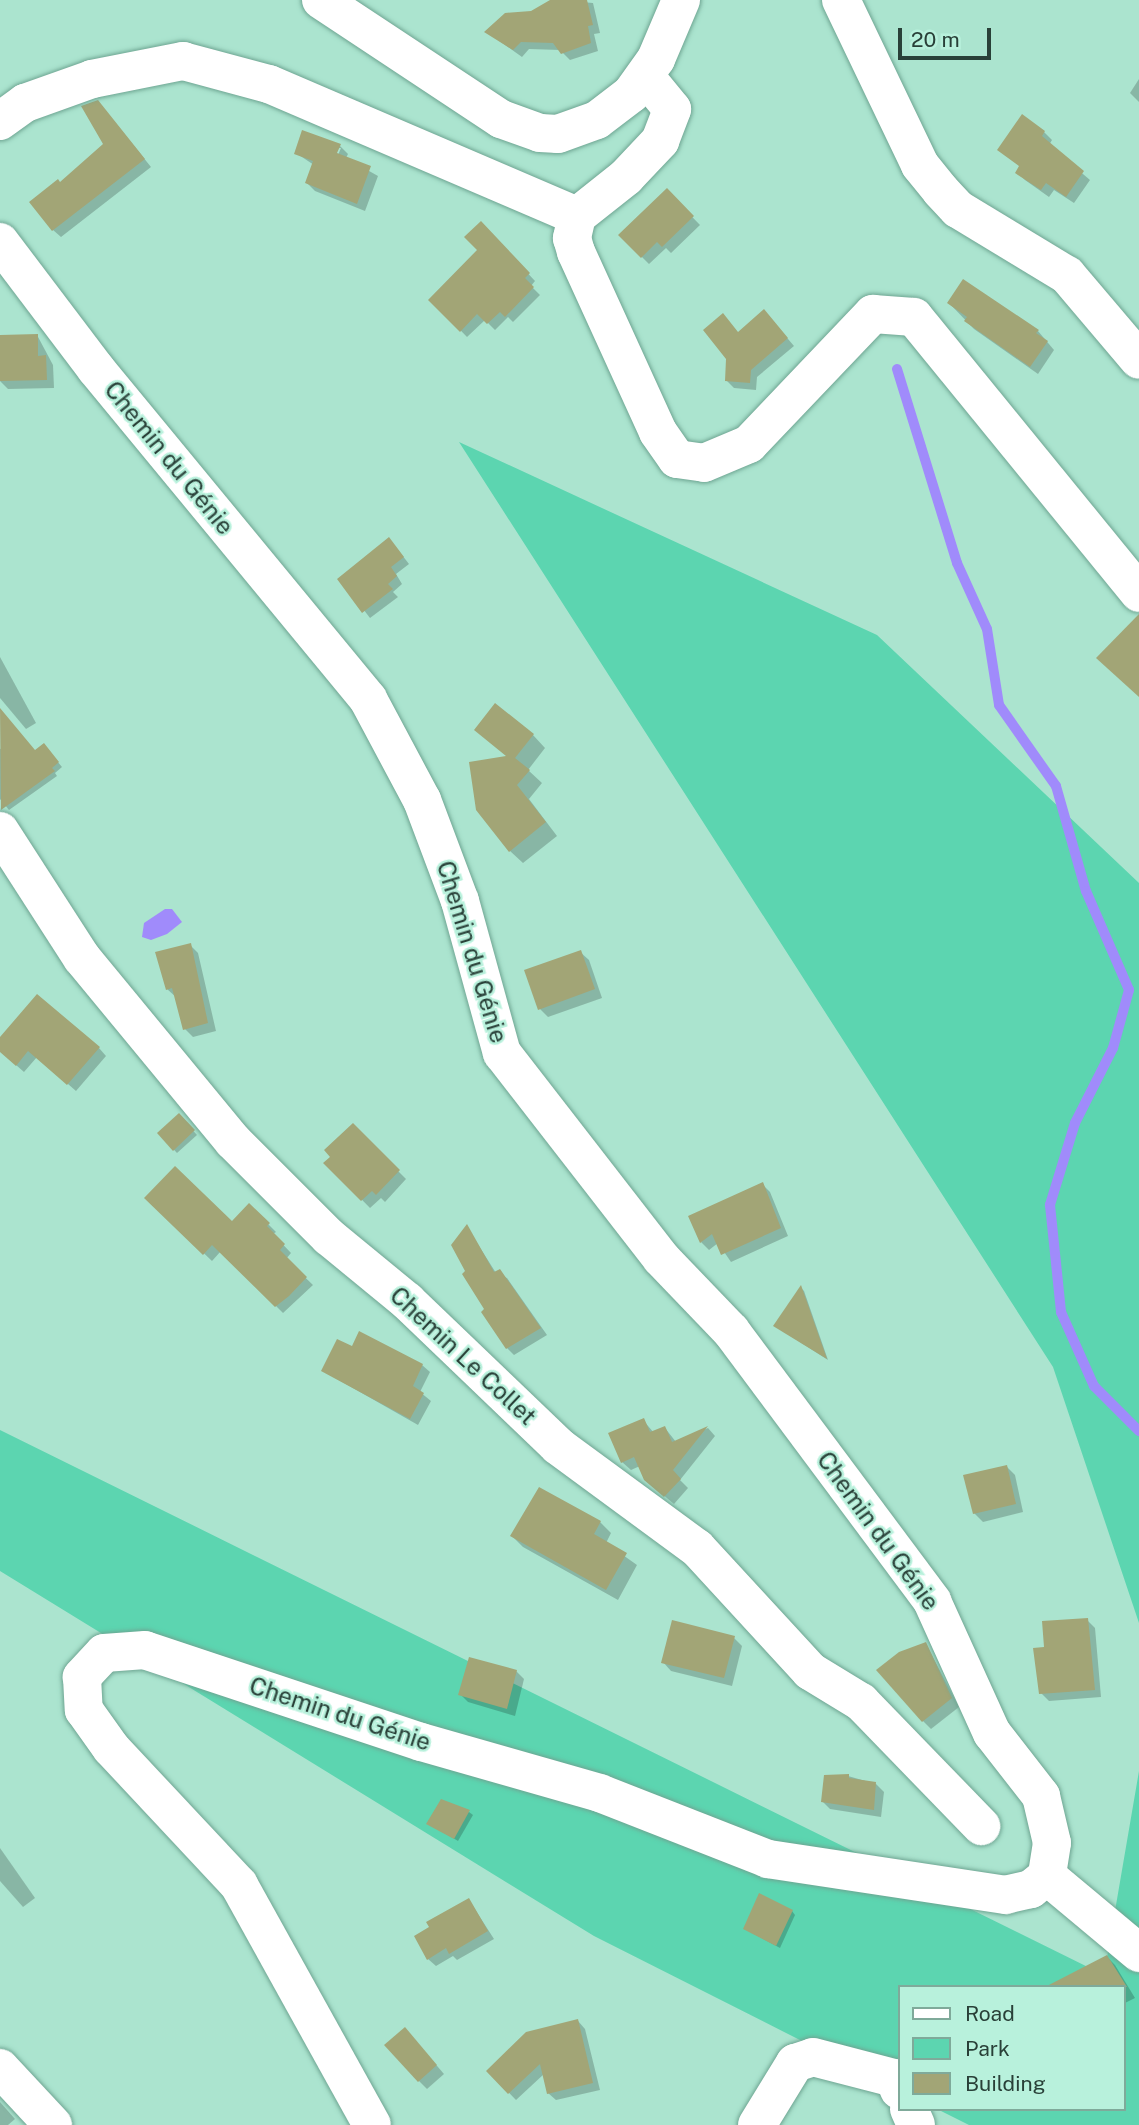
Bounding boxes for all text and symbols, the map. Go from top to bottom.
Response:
scale bar [901,14,994,58]
text: 20 m [911,27,960,52]
street label: Chemin du Génie [98,375,240,541]
street label: Chemin du Génie [431,857,513,1047]
street label: Chemin Le Collet [384,1281,542,1431]
street label: Chemin du Génie [811,1446,945,1616]
street label: Chemin du Génie [246,1671,434,1757]
legend [898,1985,1125,2111]
text: Road [965,2001,1015,2026]
text: Park [965,2036,1010,2061]
text: Building [965,2071,1046,2096]

